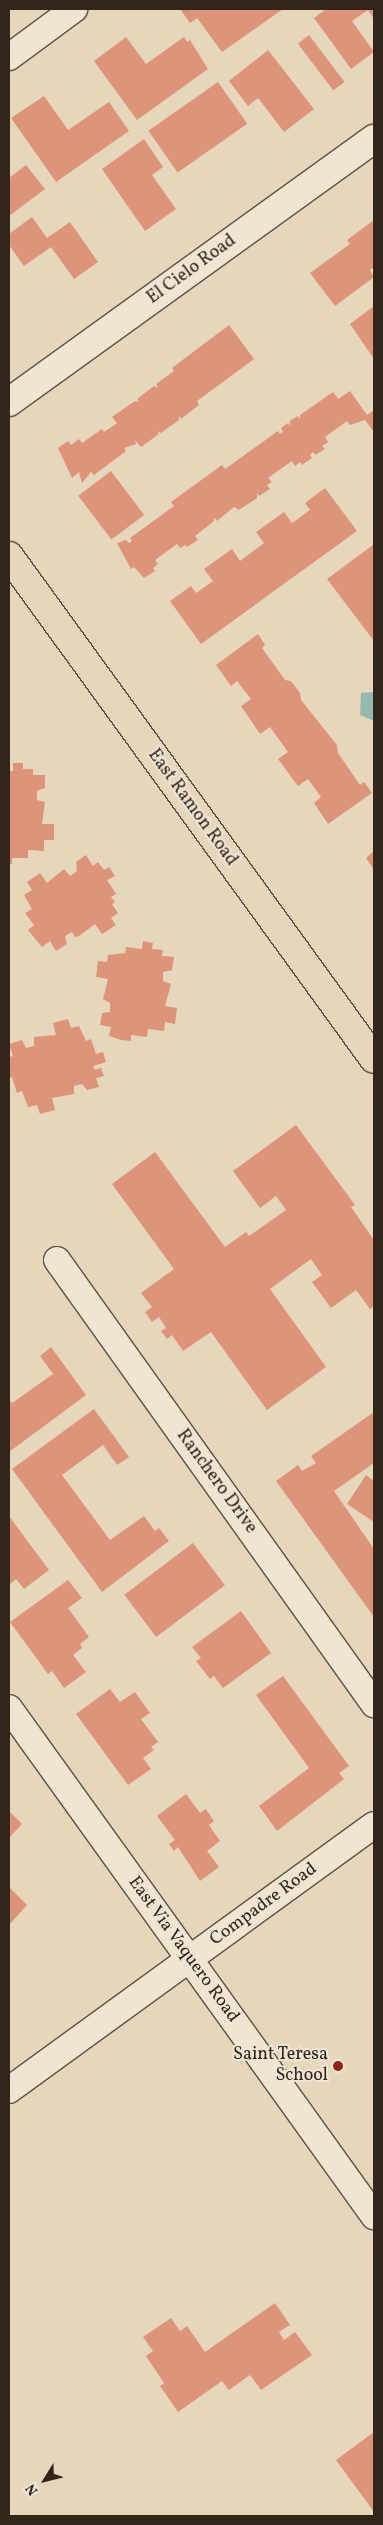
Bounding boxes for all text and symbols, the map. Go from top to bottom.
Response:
street label: El Cielo Road [143,230,241,310]
street label: East Ramon Road [142,745,242,871]
street label: Ranchero Drive [171,1426,261,1538]
street label: Compadre Road [206,1859,322,1951]
street label: East Via Vaquero Road [122,1872,244,2028]
place label: Saint Teresa School [232,2045,328,2088]
marker: Saint Teresa School [332,2060,344,2072]
north arrow [20,2455,70,2505]
text: N [22,2479,43,2499]

